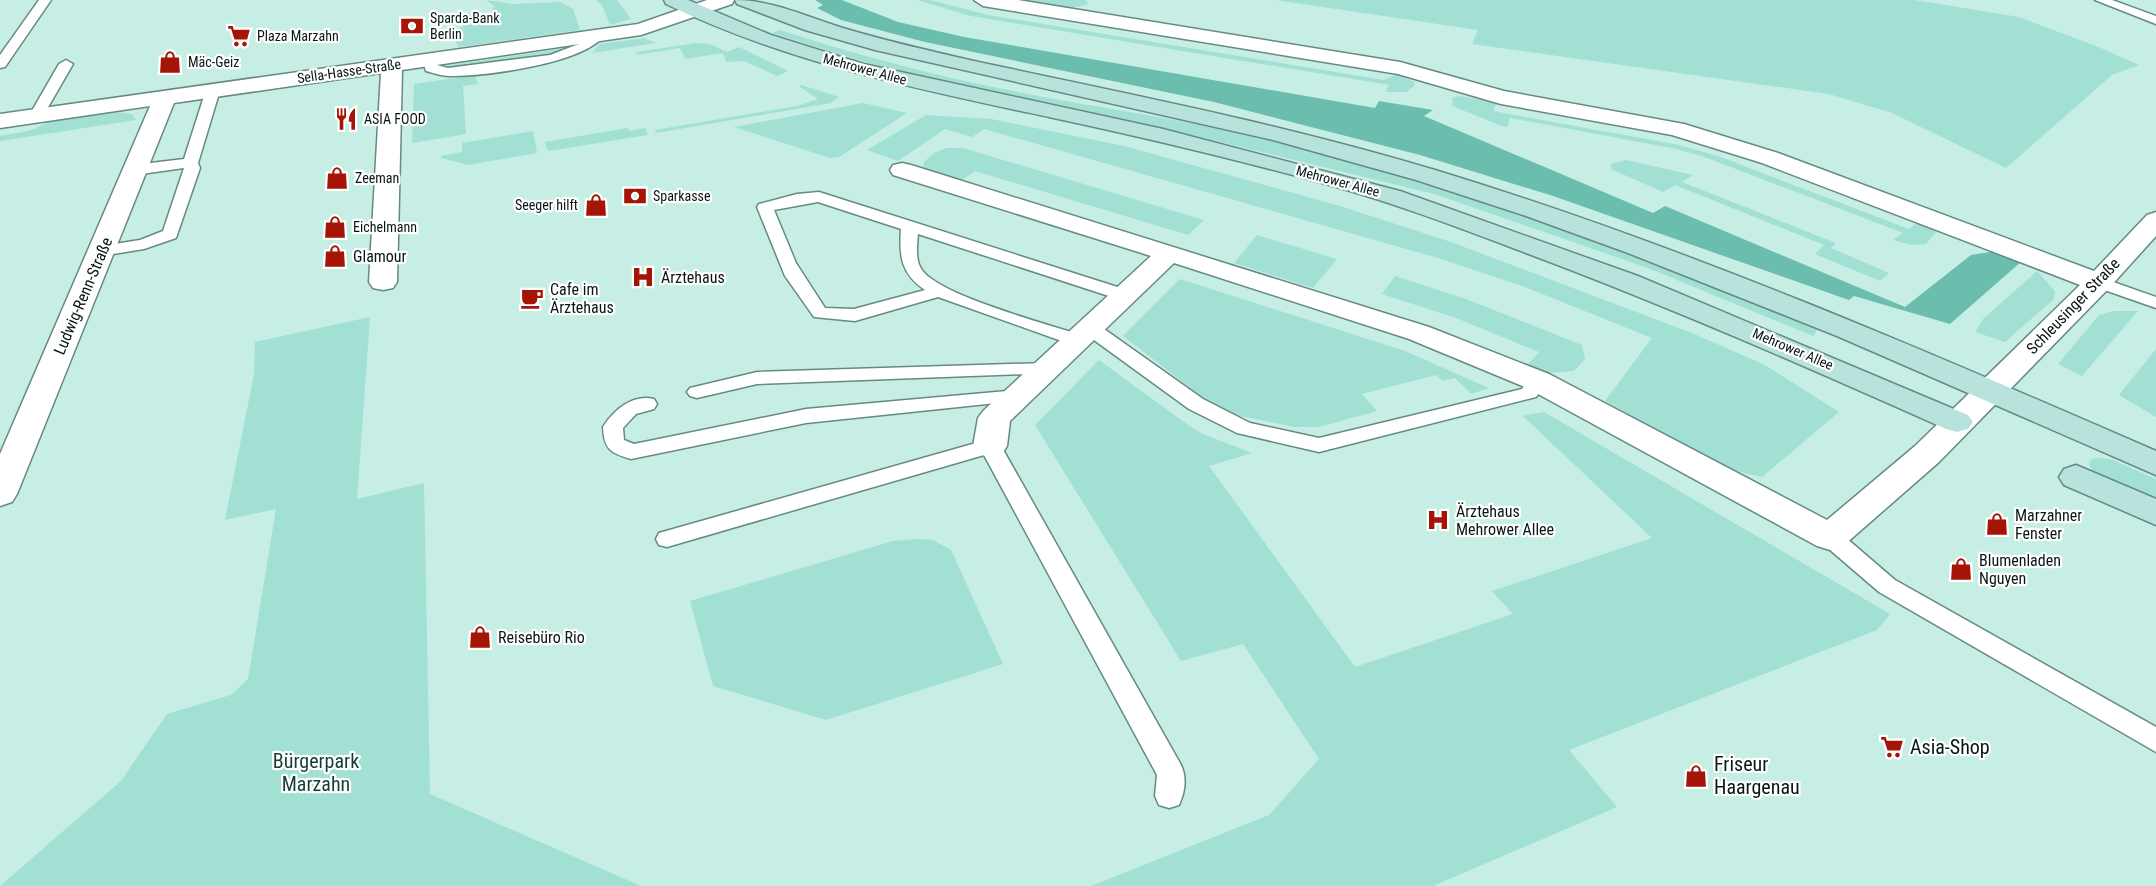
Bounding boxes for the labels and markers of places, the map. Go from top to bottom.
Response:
place label: Sparda-Bank Berlin [430,10,500,42]
bank icon: Sparda-Bank Berlin [399,13,425,39]
supermarket icon: Plaza Marzahn [226,23,252,49]
place label: Plaza Marzahn [257,28,339,44]
shop icon: Mäc-Geiz [157,49,183,75]
place label: Mäc-Geiz [188,54,239,70]
restaurant icon: ASIA FOOD [333,106,359,132]
place label: ASIA FOOD [364,111,426,127]
shop icon: Zeeman [324,165,350,191]
place label: Zeeman [355,170,399,186]
bank icon: Sparkasse [622,183,648,209]
place label: Sparkasse [653,188,711,204]
shop icon: Seeger hilft [583,192,609,218]
place label: Seeger hilft [515,197,578,213]
shop icon: Eichelmann [322,214,348,240]
place label: Eichelmann [353,219,417,235]
shop icon: Glamour [322,243,348,269]
place label: Glamour [353,247,407,266]
hospital icon: Ärztehaus [630,264,656,290]
place label: Ärztehaus [661,268,725,287]
place label: Cafe im Ärztehaus [550,280,614,317]
cafe icon: Cafe im Ärztehaus [519,285,545,311]
place label: Ärztehaus Mehrower Allee [1456,502,1554,539]
place label: Marzahner Fenster [2015,506,2082,543]
hospital icon: Ärztehaus Mehrower Allee [1425,507,1451,533]
shop icon: Marzahner Fenster [1984,511,2010,537]
place label: Blumenladen Nguyen [1979,551,2061,588]
shop icon: Blumenladen Nguyen [1948,556,1974,582]
shop icon: Reisebüro Rio [467,624,493,650]
place label: Reisebüro Rio [498,628,585,647]
supermarket icon: Asia-Shop [1879,734,1905,760]
place label: Asia-Shop [1910,735,1990,759]
place label: Friseur Haargenau [1714,752,1800,799]
shop icon: Friseur Haargenau [1683,763,1709,789]

